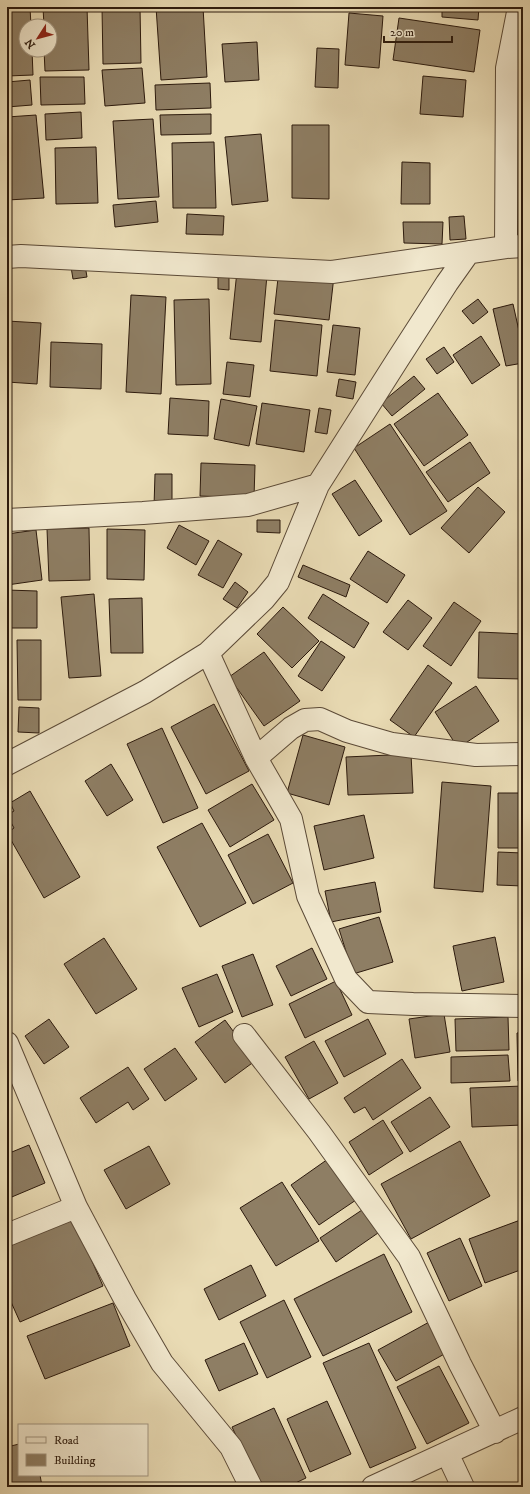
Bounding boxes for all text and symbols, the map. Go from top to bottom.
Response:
north arrow [18,18,58,58]
scale bar [384,18,452,44]
text: 20 m [390,25,414,40]
text: N [22,36,39,51]
legend [18,1424,148,1476]
text: Road [54,1433,79,1448]
text: Building [54,1453,95,1468]

